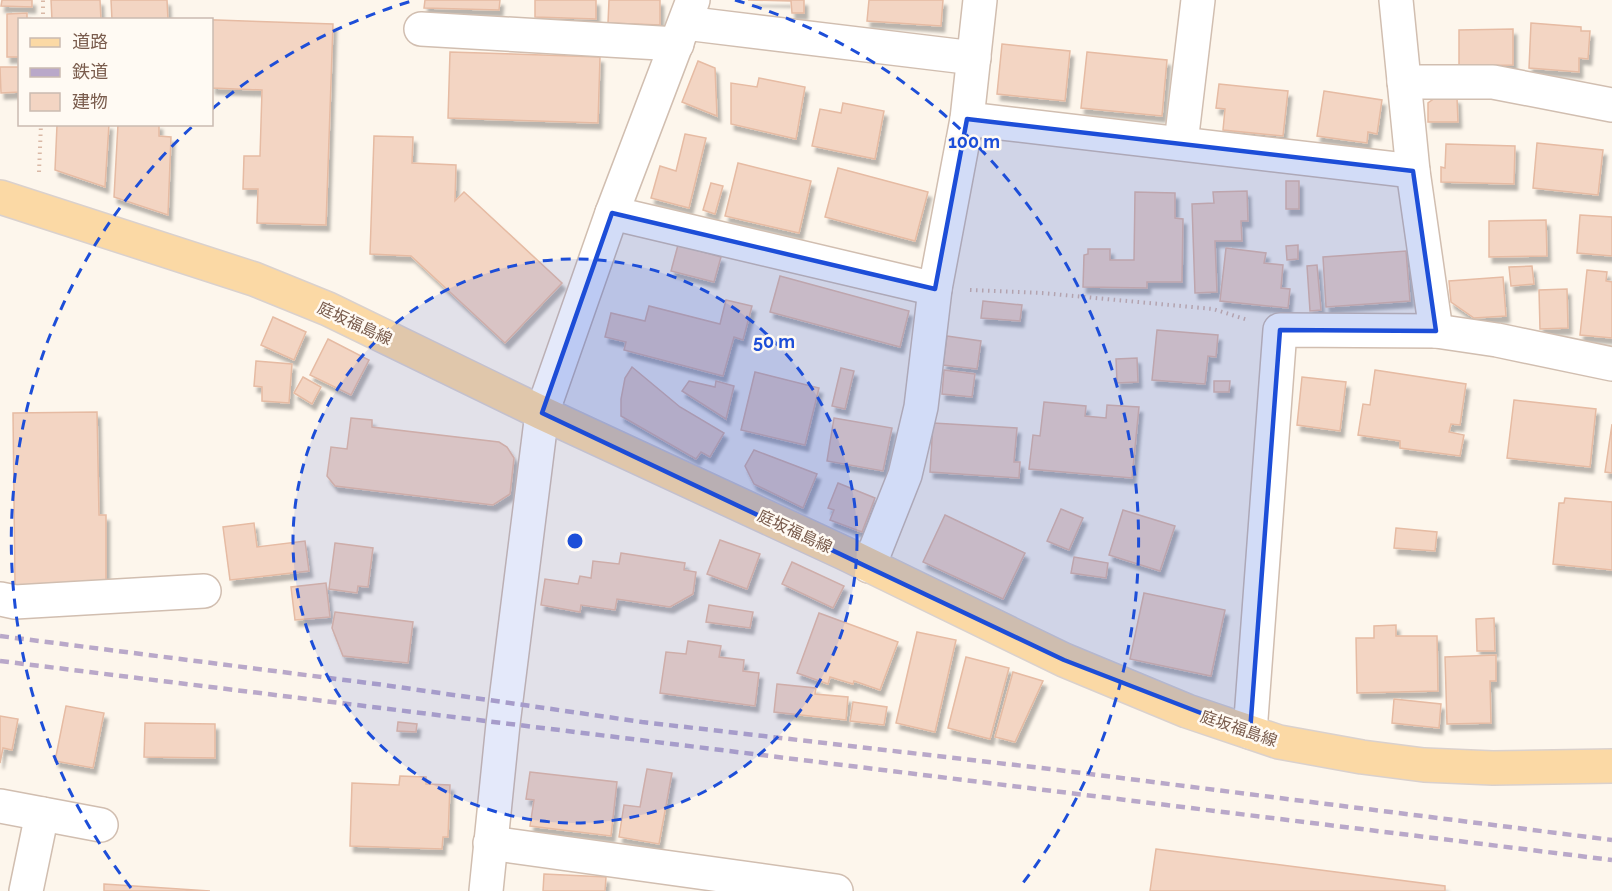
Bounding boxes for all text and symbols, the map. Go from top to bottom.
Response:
legend [18,18,213,126]
text: 道路 [72,31,108,52]
text: 鉄道 [72,61,108,82]
text: 建物 [72,91,108,112]
text: 100 m [948,131,1000,152]
street label: 庭坂福島線 [315,298,395,349]
text: 50 m [753,331,795,352]
street label: 庭坂福島線 [755,506,835,557]
centre of rings [565,531,585,551]
street label: 庭坂福島線 [1198,706,1280,750]

